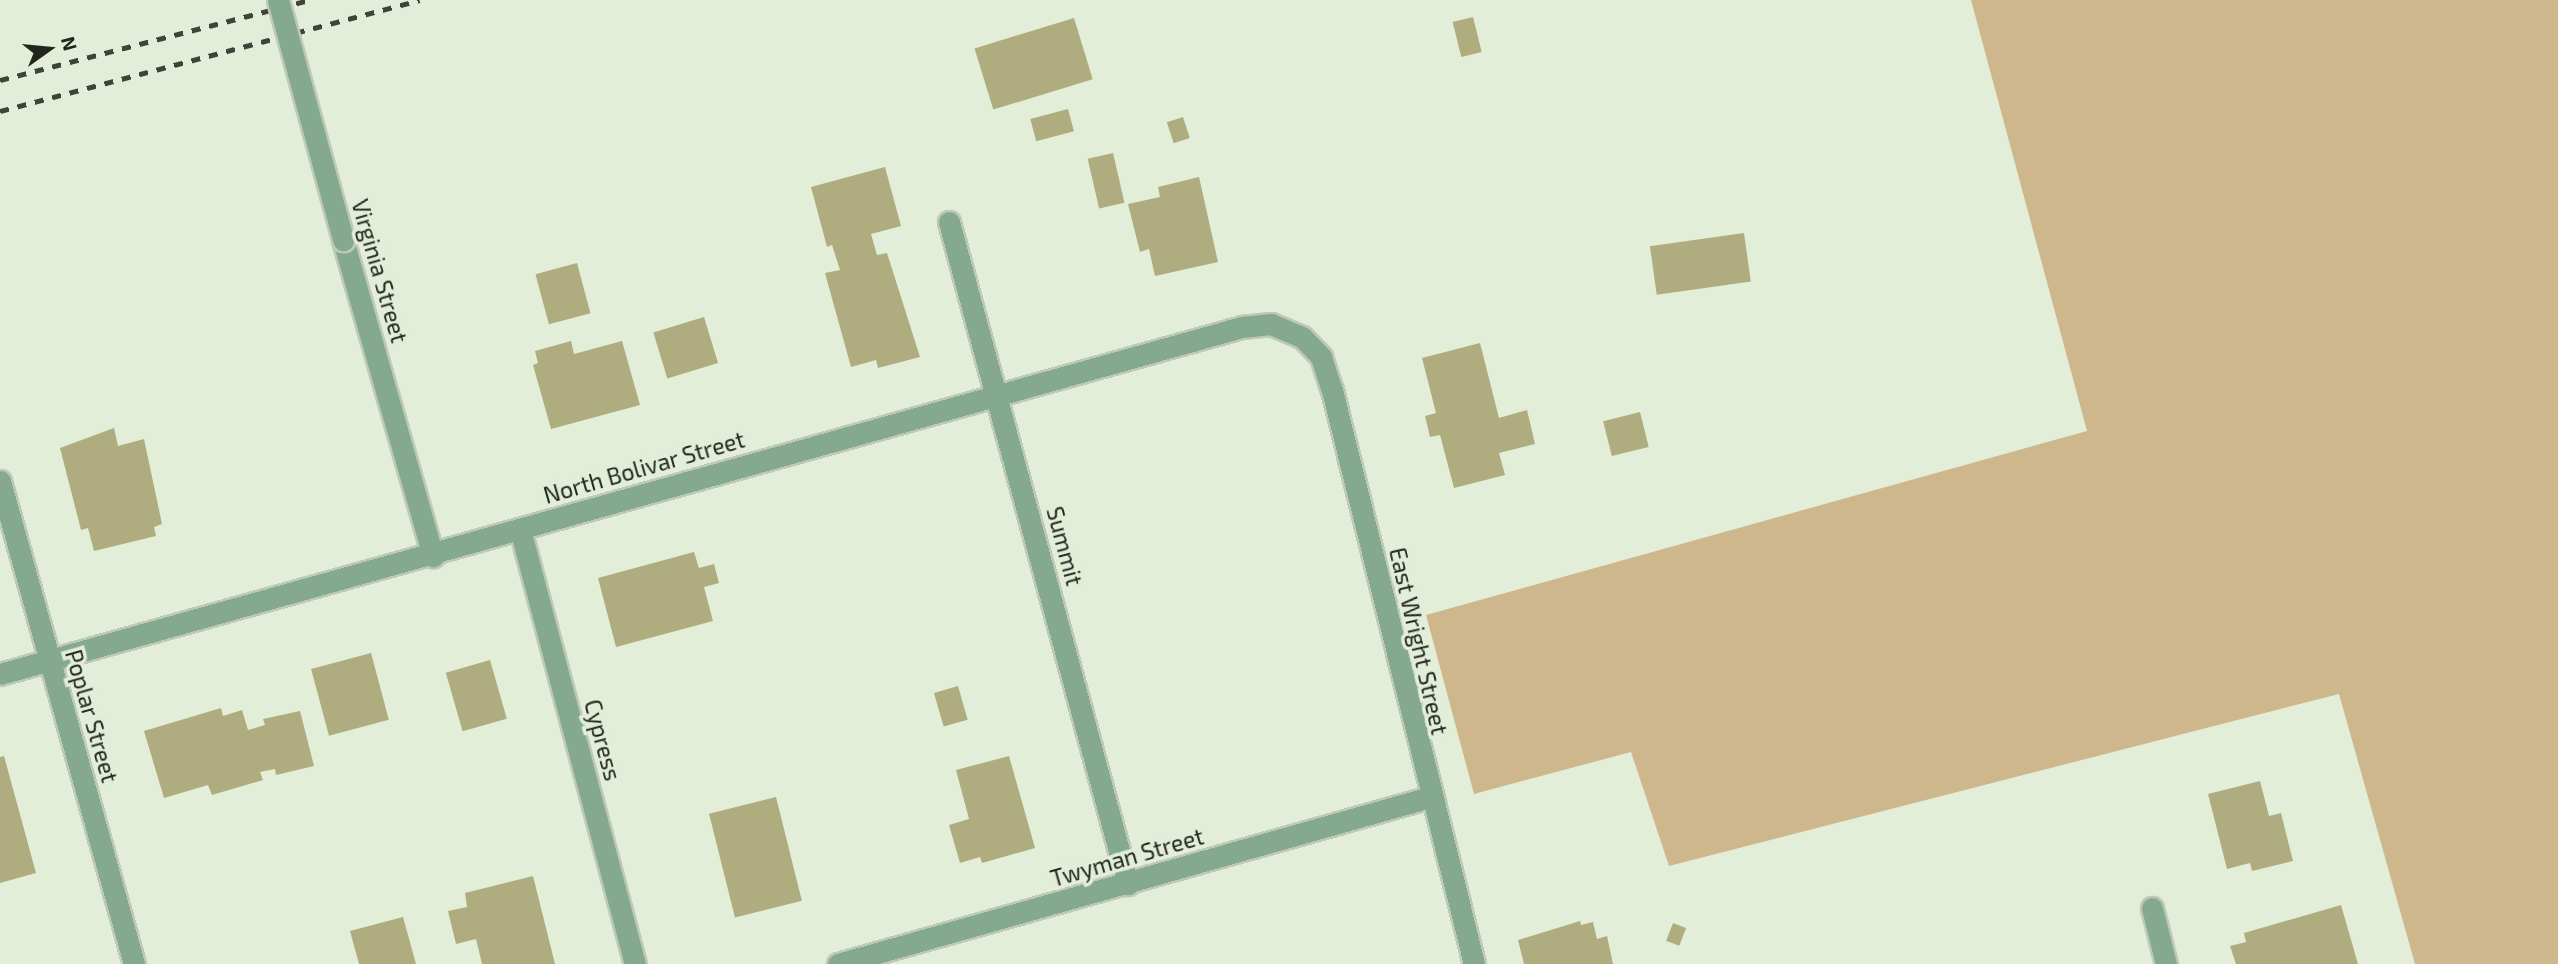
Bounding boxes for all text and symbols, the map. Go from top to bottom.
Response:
north arrow [14,14,84,84]
text: N [57,34,83,53]
street label: Virginia Street [346,196,414,346]
street label: North Bolivar Street [540,425,748,509]
street label: Summit [1041,503,1089,589]
street label: East Wright Street [1384,545,1454,737]
street label: Poplar Street [60,646,124,786]
street label: Cypress [579,696,627,784]
street label: Twyman Street [1047,822,1207,892]

